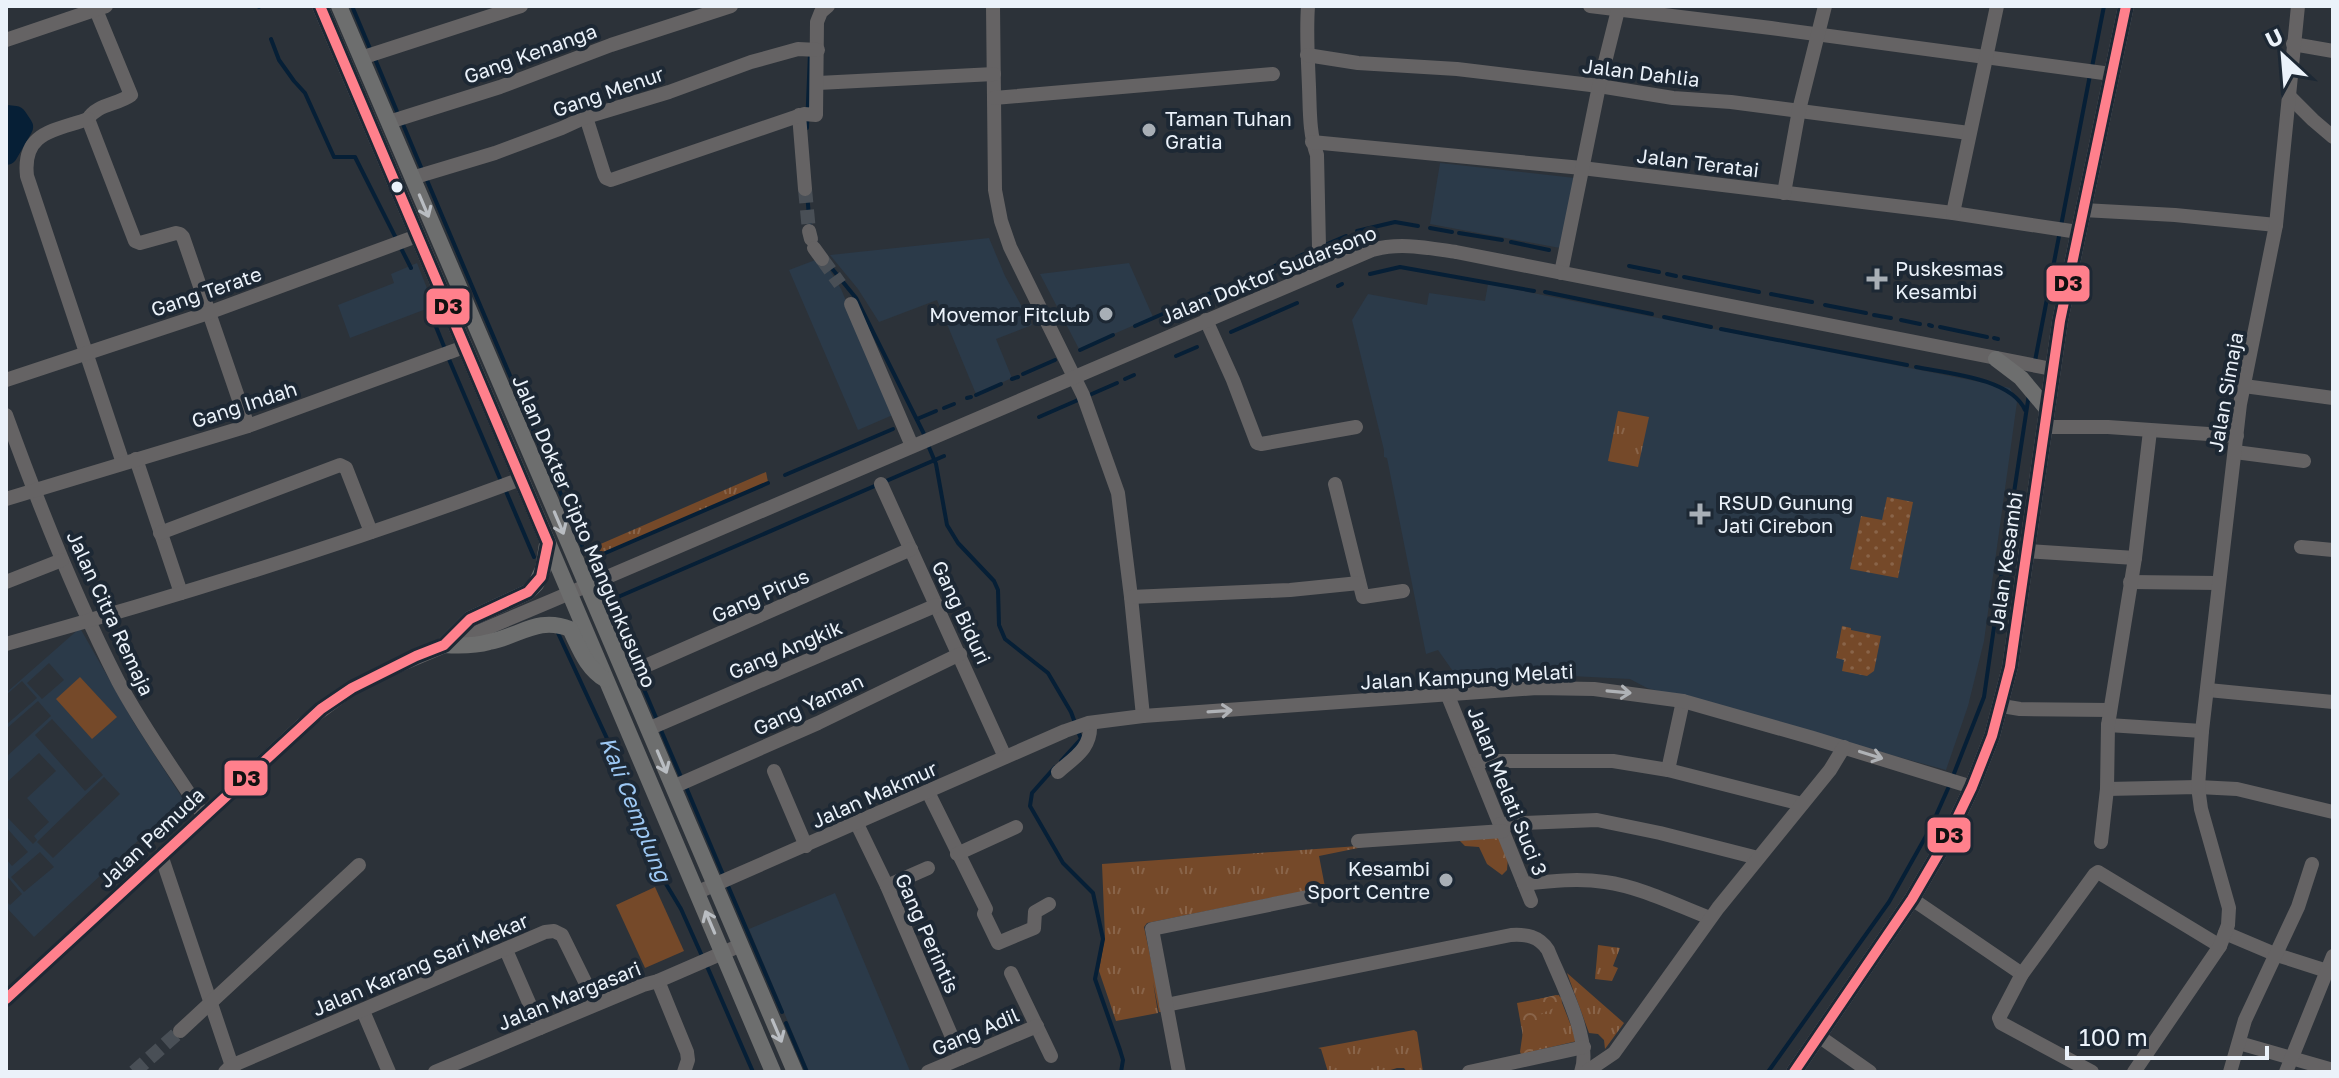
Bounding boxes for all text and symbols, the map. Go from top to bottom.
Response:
north arrow [2243,16,2323,96]
street label: Gang Kenanga [460,18,600,88]
text: U [2261,22,2287,53]
street label: Jalan Dahlia [1581,53,1701,91]
street label: Gang Menur [549,61,667,121]
place label: Taman Tuhan Gratia [1165,106,1292,153]
marker: Taman Tuhan Gratia [1140,121,1158,139]
street label: Jalan Teratai [1636,143,1760,181]
unlabelled marker [389,179,405,195]
one-way arrow [418,194,433,218]
street label: Jalan Doktor Sudarsono [1156,220,1380,328]
place label: Puskesmas Kesambi [1895,256,2004,303]
street label: Gang Terate [147,261,265,321]
line badge: D3 [2045,264,2091,303]
marker: Puskesmas Kesambi [1866,268,1888,290]
text: D3 [2053,269,2083,296]
line badge: D3 [425,287,471,326]
text: D3 [433,292,463,319]
place label: Movemor Fitclub [929,302,1090,326]
marker: Movemor Fitclub [1097,305,1115,323]
street label: Jalan Simaja [2203,330,2247,454]
street label: Jalan Dokter Cipto Mangunkusumo [508,371,662,691]
street label: Gang Indah [188,376,300,432]
place label: RSUD Gunung Jati Cirebon [1718,490,1853,537]
street label: Jalan Kesambi [1983,490,2027,632]
marker: RSUD Gunung Jati Cirebon [1689,503,1711,525]
one-way arrow [553,510,568,535]
street label: Jalan Citra Remaja [62,527,160,699]
street label: Gang Biduri [928,556,996,668]
street label: Gang Pirus [708,563,812,627]
street label: Gang Angkik [725,614,845,684]
street label: Jalan Kampung Melati [1360,658,1574,694]
street label: Gang Yaman [749,668,867,740]
one-way arrow [1606,684,1632,699]
one-way arrow [1207,703,1233,718]
street label: Jalan Melati Suci 3 [1463,703,1553,879]
water label: Kali Cemplung [595,733,678,887]
one-way arrow [656,749,671,774]
one-way arrow [1858,749,1883,763]
street label: Jalan Makmur [808,756,941,832]
line badge: D3 [223,759,269,797]
text: D3 [231,764,261,791]
street label: Jalan Pemuda [93,782,209,892]
line badge: D3 [1926,816,1972,854]
text: D3 [1934,821,1964,848]
place label: Kesambi Sport Centre [1307,856,1430,903]
street label: Gang Perintis [891,869,965,997]
marker: Kesambi Sport Centre [1437,871,1455,889]
street label: Jalan Karang Sari Mekar [309,908,532,1020]
one-way arrow [702,911,717,935]
street label: Jalan Margasari [494,955,644,1035]
street label: Gang Adil [928,1002,1022,1060]
scale bar [2067,1010,2267,1060]
one-way arrow [771,1018,786,1043]
text: 100 m [2079,1022,2148,1051]

